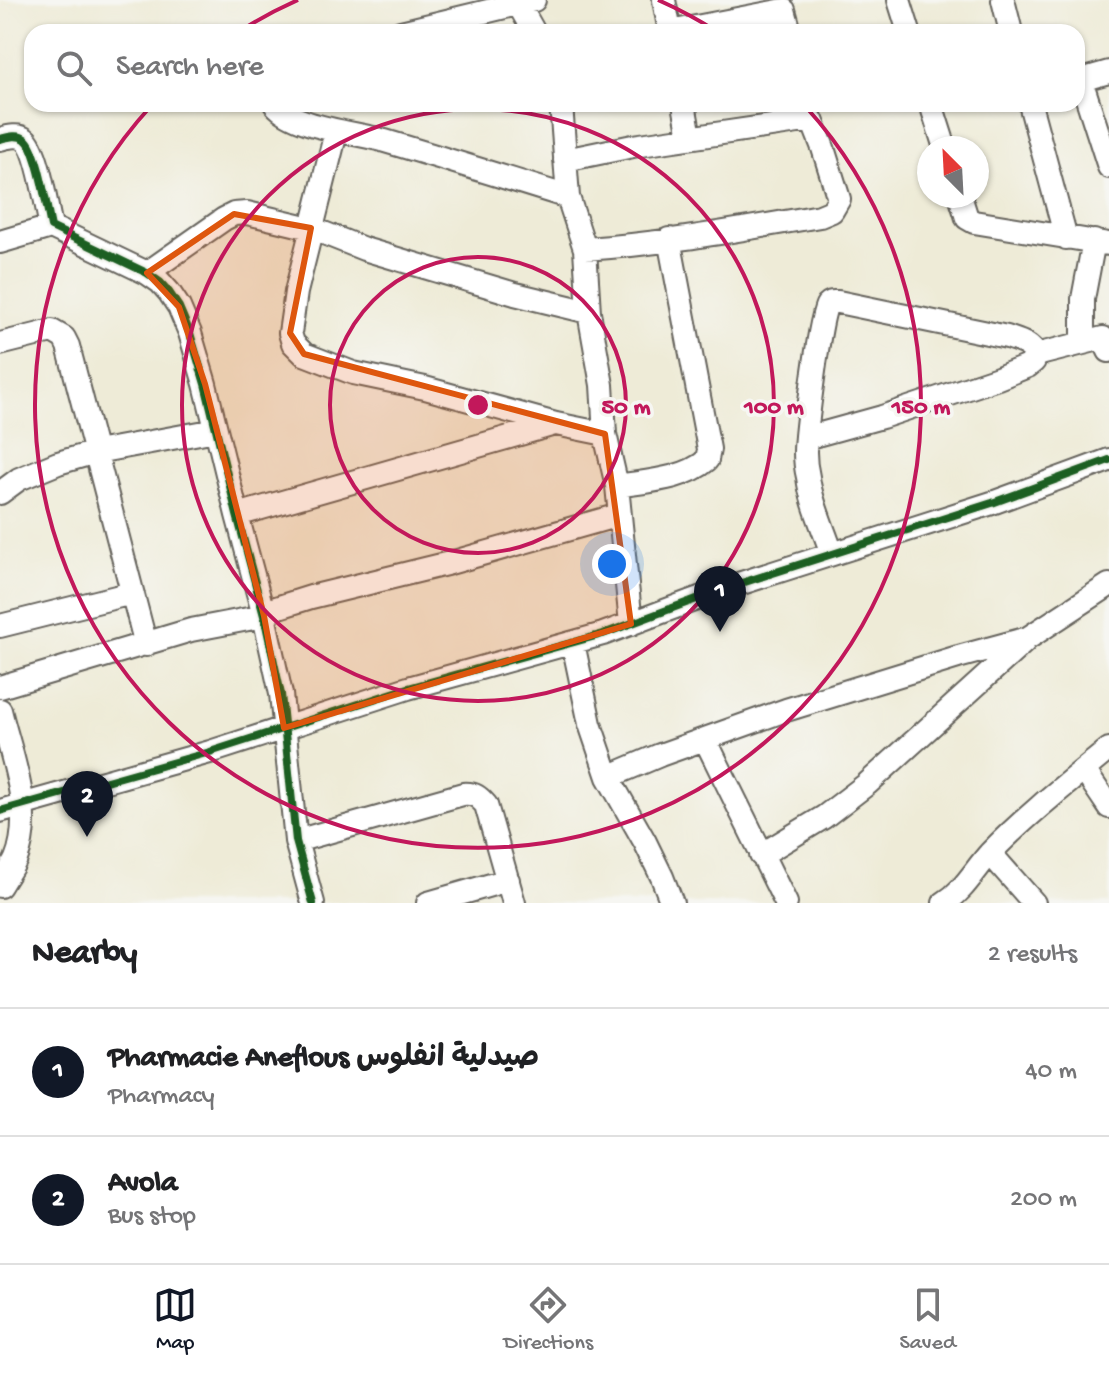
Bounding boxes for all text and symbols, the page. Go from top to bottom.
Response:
search box [24,24,1085,112]
icon: search [52,46,96,90]
text: Search here [116,51,264,86]
north arrow [917,136,989,208]
centre of rings [464,391,492,419]
text: 50 m [602,394,650,423]
text: 100 m [743,394,804,423]
text: 150 m [891,394,950,423]
your location [592,544,632,584]
pin: 1 [694,566,746,632]
pin: 2 [61,771,113,837]
text: Nearby [32,935,137,975]
text: 2 results [988,940,1077,971]
text: Pharmacie Aneflous صيدلية انفلوس [108,1042,539,1077]
text: 1 [53,1057,63,1088]
text: 40 m [1025,1057,1077,1088]
text: Pharmacy [108,1082,214,1113]
text: Avola [108,1167,178,1202]
text: 2 [52,1185,64,1216]
text: 200 m [1010,1185,1077,1216]
text: Bus stop [108,1202,196,1233]
tab: Map [153,1283,197,1357]
tab: Directions [504,1283,593,1357]
tab: Saved [899,1283,956,1357]

